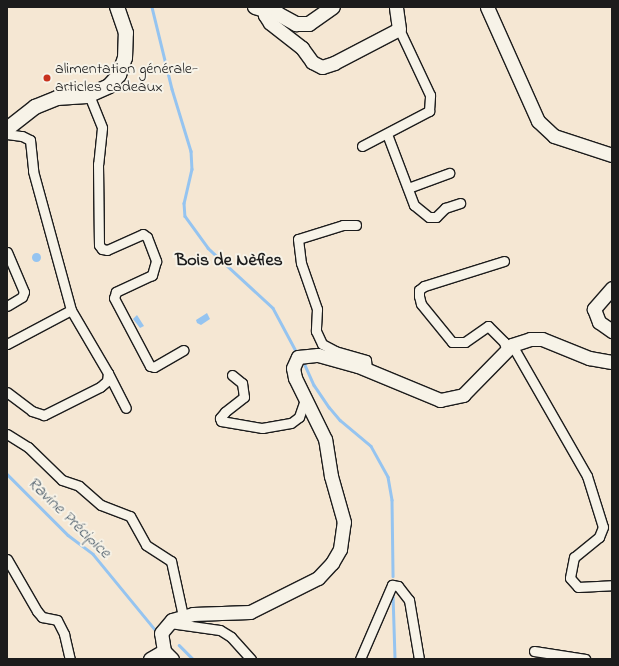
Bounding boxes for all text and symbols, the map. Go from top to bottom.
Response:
place label: alimentation générale- articles cadeaux [55,59,198,97]
marker: alimentation générale- articles cadeaux [42,73,52,83]
district label: Bois de Nèfles [175,250,283,272]
water label: Ravine Précipice [23,473,115,563]

